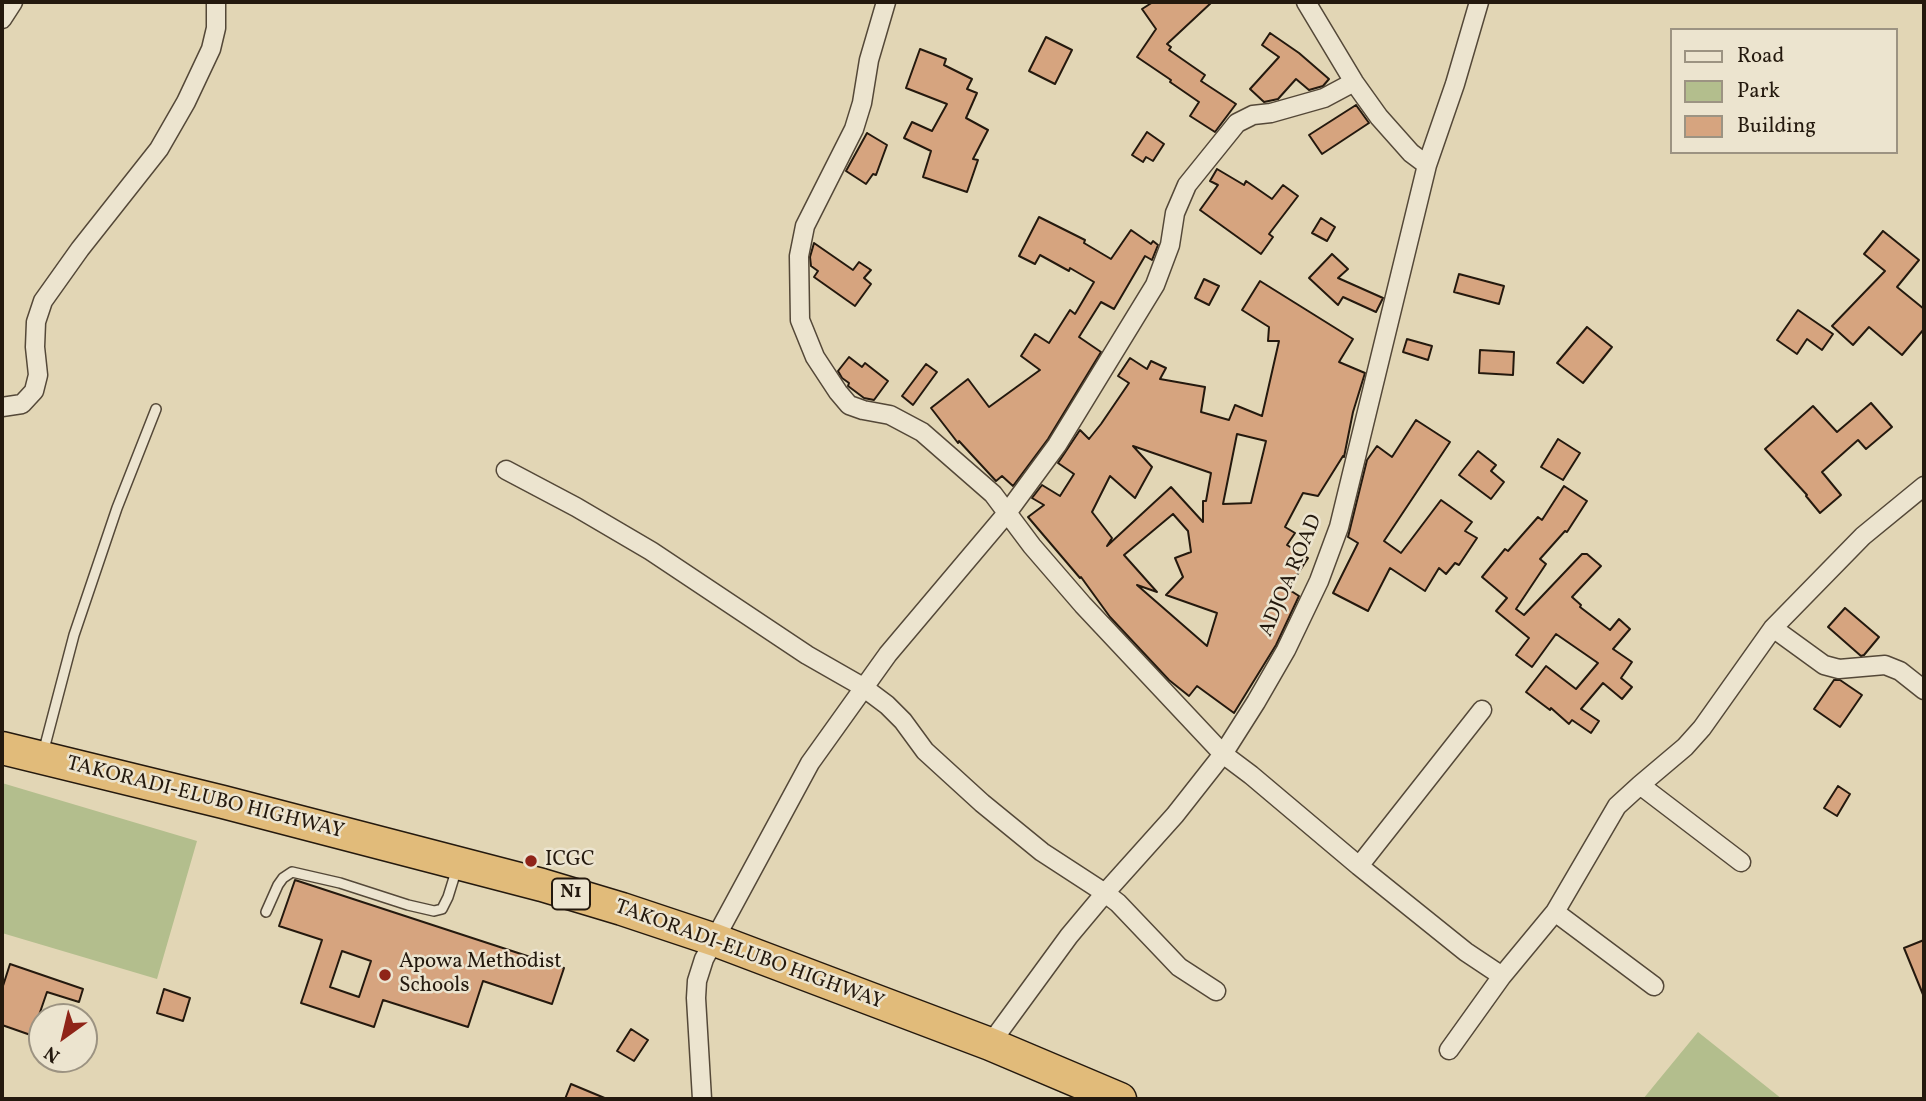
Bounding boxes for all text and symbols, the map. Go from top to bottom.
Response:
legend [1671,28,1898,154]
text: Road [1737,42,1784,71]
text: Park [1737,77,1780,106]
text: Building [1737,112,1816,141]
street label: ADJOA ROAD [1255,511,1329,641]
street label: TAKORADI-ELUBO HIGHWAY [64,752,346,846]
place label: ICGC [545,848,595,874]
marker: ICGC [523,853,539,869]
road number: N1 [552,878,590,909]
street label: TAKORADI-ELUBO HIGHWAY [611,895,887,1017]
place label: Apowa Methodist Schools [399,950,562,1000]
marker: Apowa Methodist Schools [377,967,393,983]
north arrow [28,1003,98,1073]
text: N [39,1039,65,1068]

